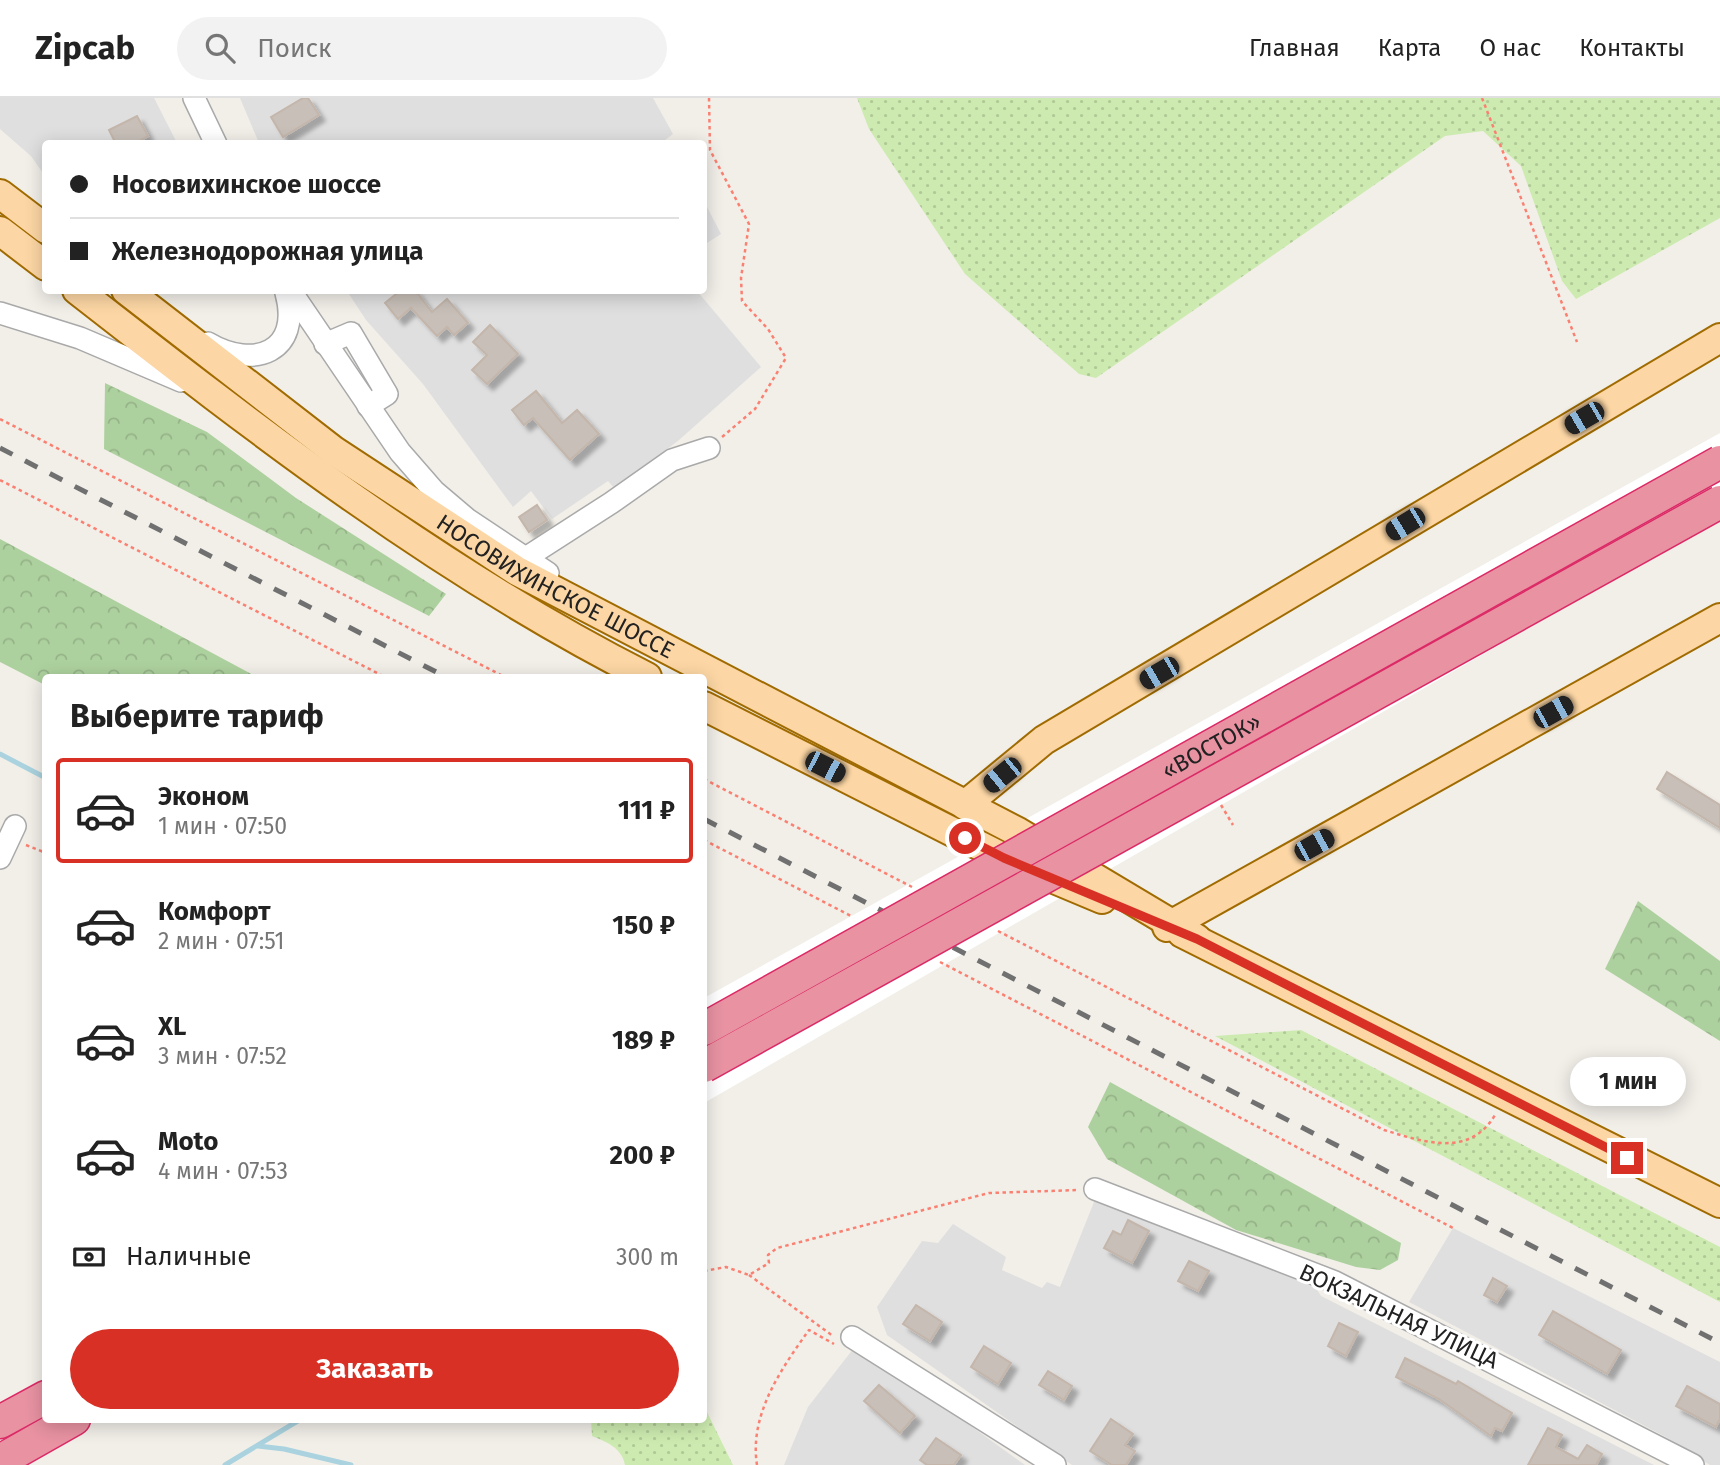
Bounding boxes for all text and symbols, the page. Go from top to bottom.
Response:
search box [177,17,667,80]
text: Zipcab [35,28,135,68]
icon: search [201,29,239,67]
text: Поиск [257,33,332,64]
text: Главная [1249,34,1340,62]
text: Карта [1378,34,1441,62]
text: О нас [1479,34,1541,62]
text: Контакты [1579,34,1685,62]
text: Носовихинское шоссе [112,169,381,200]
text: Железнодорожная улица [112,236,423,267]
car [1561,398,1608,438]
car [1382,504,1429,544]
street label: НОСОВИХИНСКОЕ ШОССЕ [431,508,679,664]
car [1136,653,1183,693]
car [1530,693,1577,731]
text: Выберите тариф [70,697,324,735]
street label: «ВОСТОК» [1157,707,1266,785]
car [802,748,849,786]
car [980,754,1025,796]
icon: car [74,779,137,842]
text: Эконом [158,781,249,812]
text: 111 ₽ [618,795,675,826]
text: 1 мин · 07:50 [158,812,287,840]
route start [949,822,981,854]
car [1291,826,1338,864]
icon: car [74,894,137,957]
text: Комфорт [158,896,271,927]
text: 150 ₽ [612,910,675,941]
text: 2 мин · 07:51 [158,927,285,955]
icon: car [74,1009,137,1072]
text: XL [158,1011,186,1042]
text: 189 ₽ [612,1025,675,1056]
text: 3 мин · 07:52 [158,1042,287,1070]
callout: 1 мин [1569,1056,1685,1105]
text: 1 мин [1599,1067,1657,1095]
icon: car [74,1124,137,1187]
text: Moto [158,1126,218,1157]
text: 200 ₽ [610,1140,675,1171]
route end [1611,1142,1643,1174]
text: 4 мин · 07:53 [158,1157,288,1185]
icon: cash [70,1238,108,1276]
text: Наличные [126,1241,251,1272]
text: 300 m [616,1243,679,1271]
street label: ВОКЗАЛЬНАЯ УЛИЦА [1295,1258,1504,1375]
button: Заказать [70,1329,679,1409]

